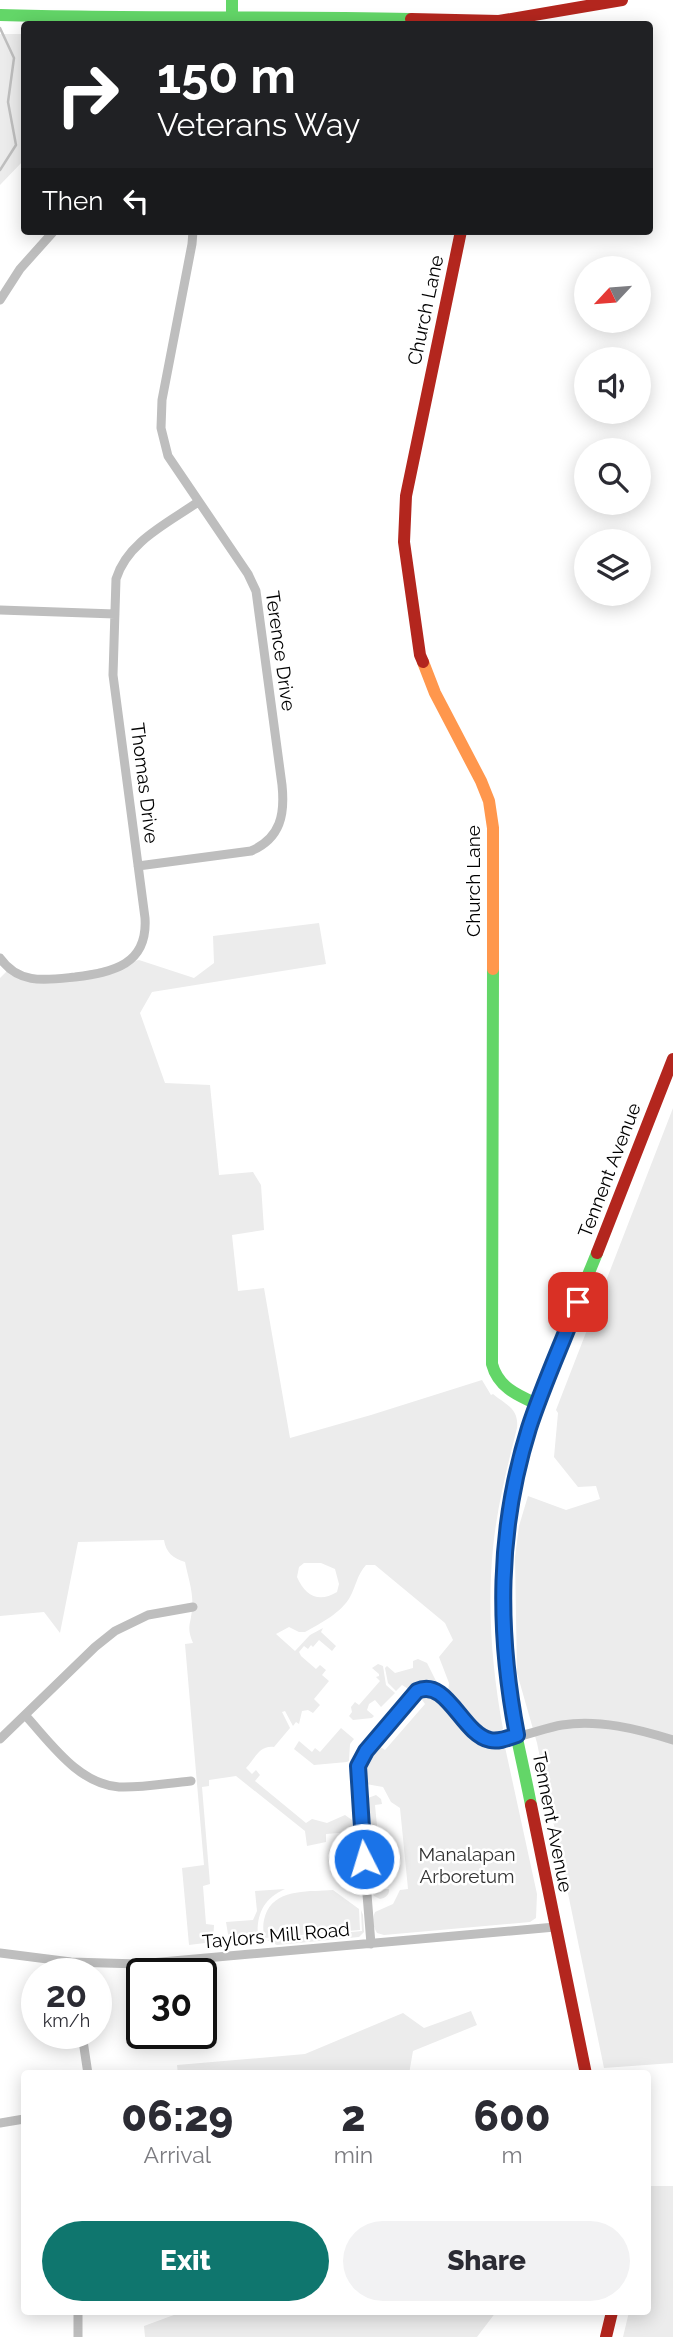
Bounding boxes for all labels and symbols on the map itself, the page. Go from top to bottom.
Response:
street label: Church Lane [403,253,447,367]
north arrow [574,256,651,332]
street label: Terence Drive [262,590,300,712]
street label: Thomas Drive [127,722,163,844]
street label: Church Lane [462,825,484,937]
street label: Tennent Avenue [573,1100,645,1240]
pin [548,1272,608,1332]
street label: Tennent Avenue [529,1750,577,1894]
position arrow [327,1822,401,1896]
park label: Manalapan Arboretum [418,1843,516,1887]
street label: Taylors Mill Road [201,1918,351,1952]
speed limit sign: 30 [126,1958,217,2049]

